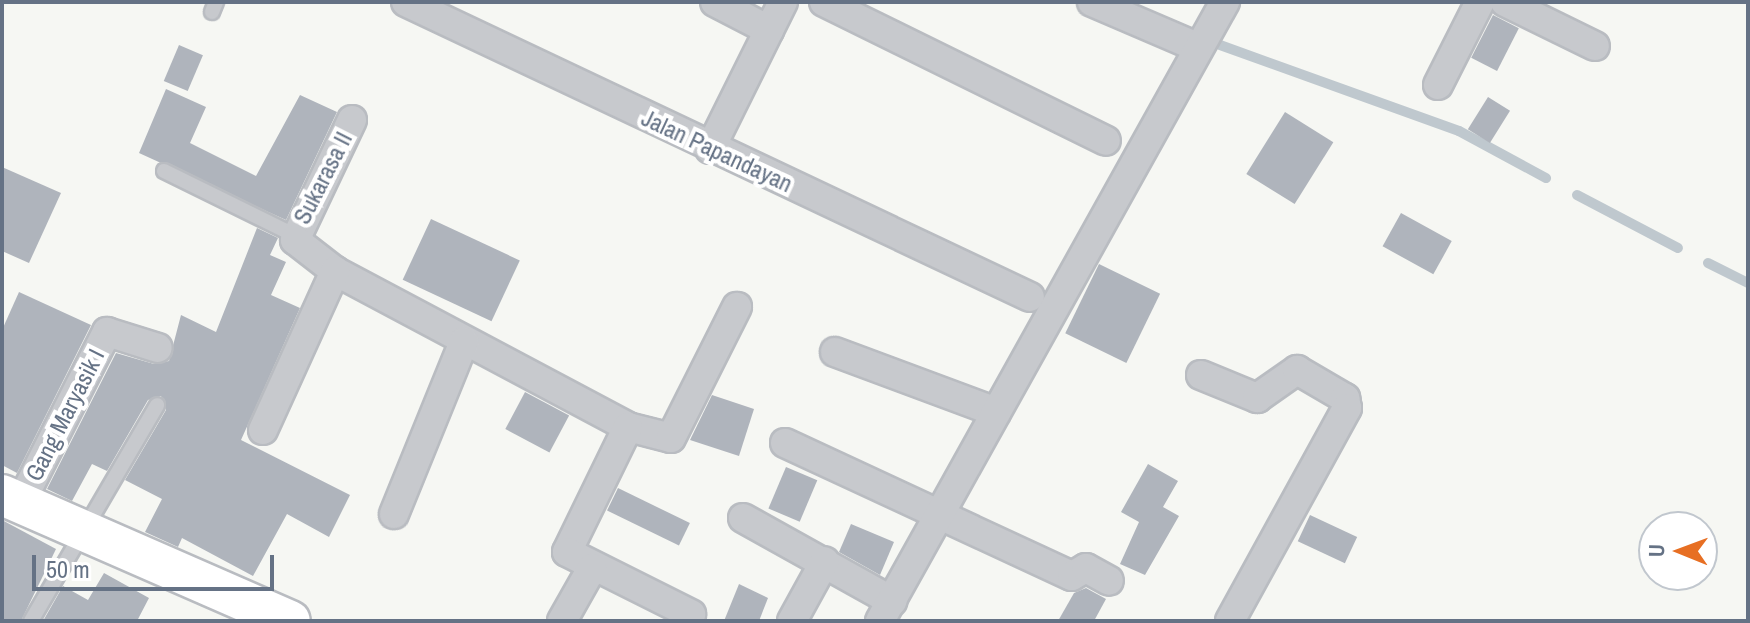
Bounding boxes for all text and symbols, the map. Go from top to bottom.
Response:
street label: Jalan Papandayan [637,103,797,199]
street label: Sukarasa II [288,127,358,229]
street label: Gang Maryasik I [19,344,111,486]
north arrow [1638,511,1718,591]
scale bar [36,539,278,589]
text: U [1641,544,1671,557]
text: 50 m [46,553,90,585]

